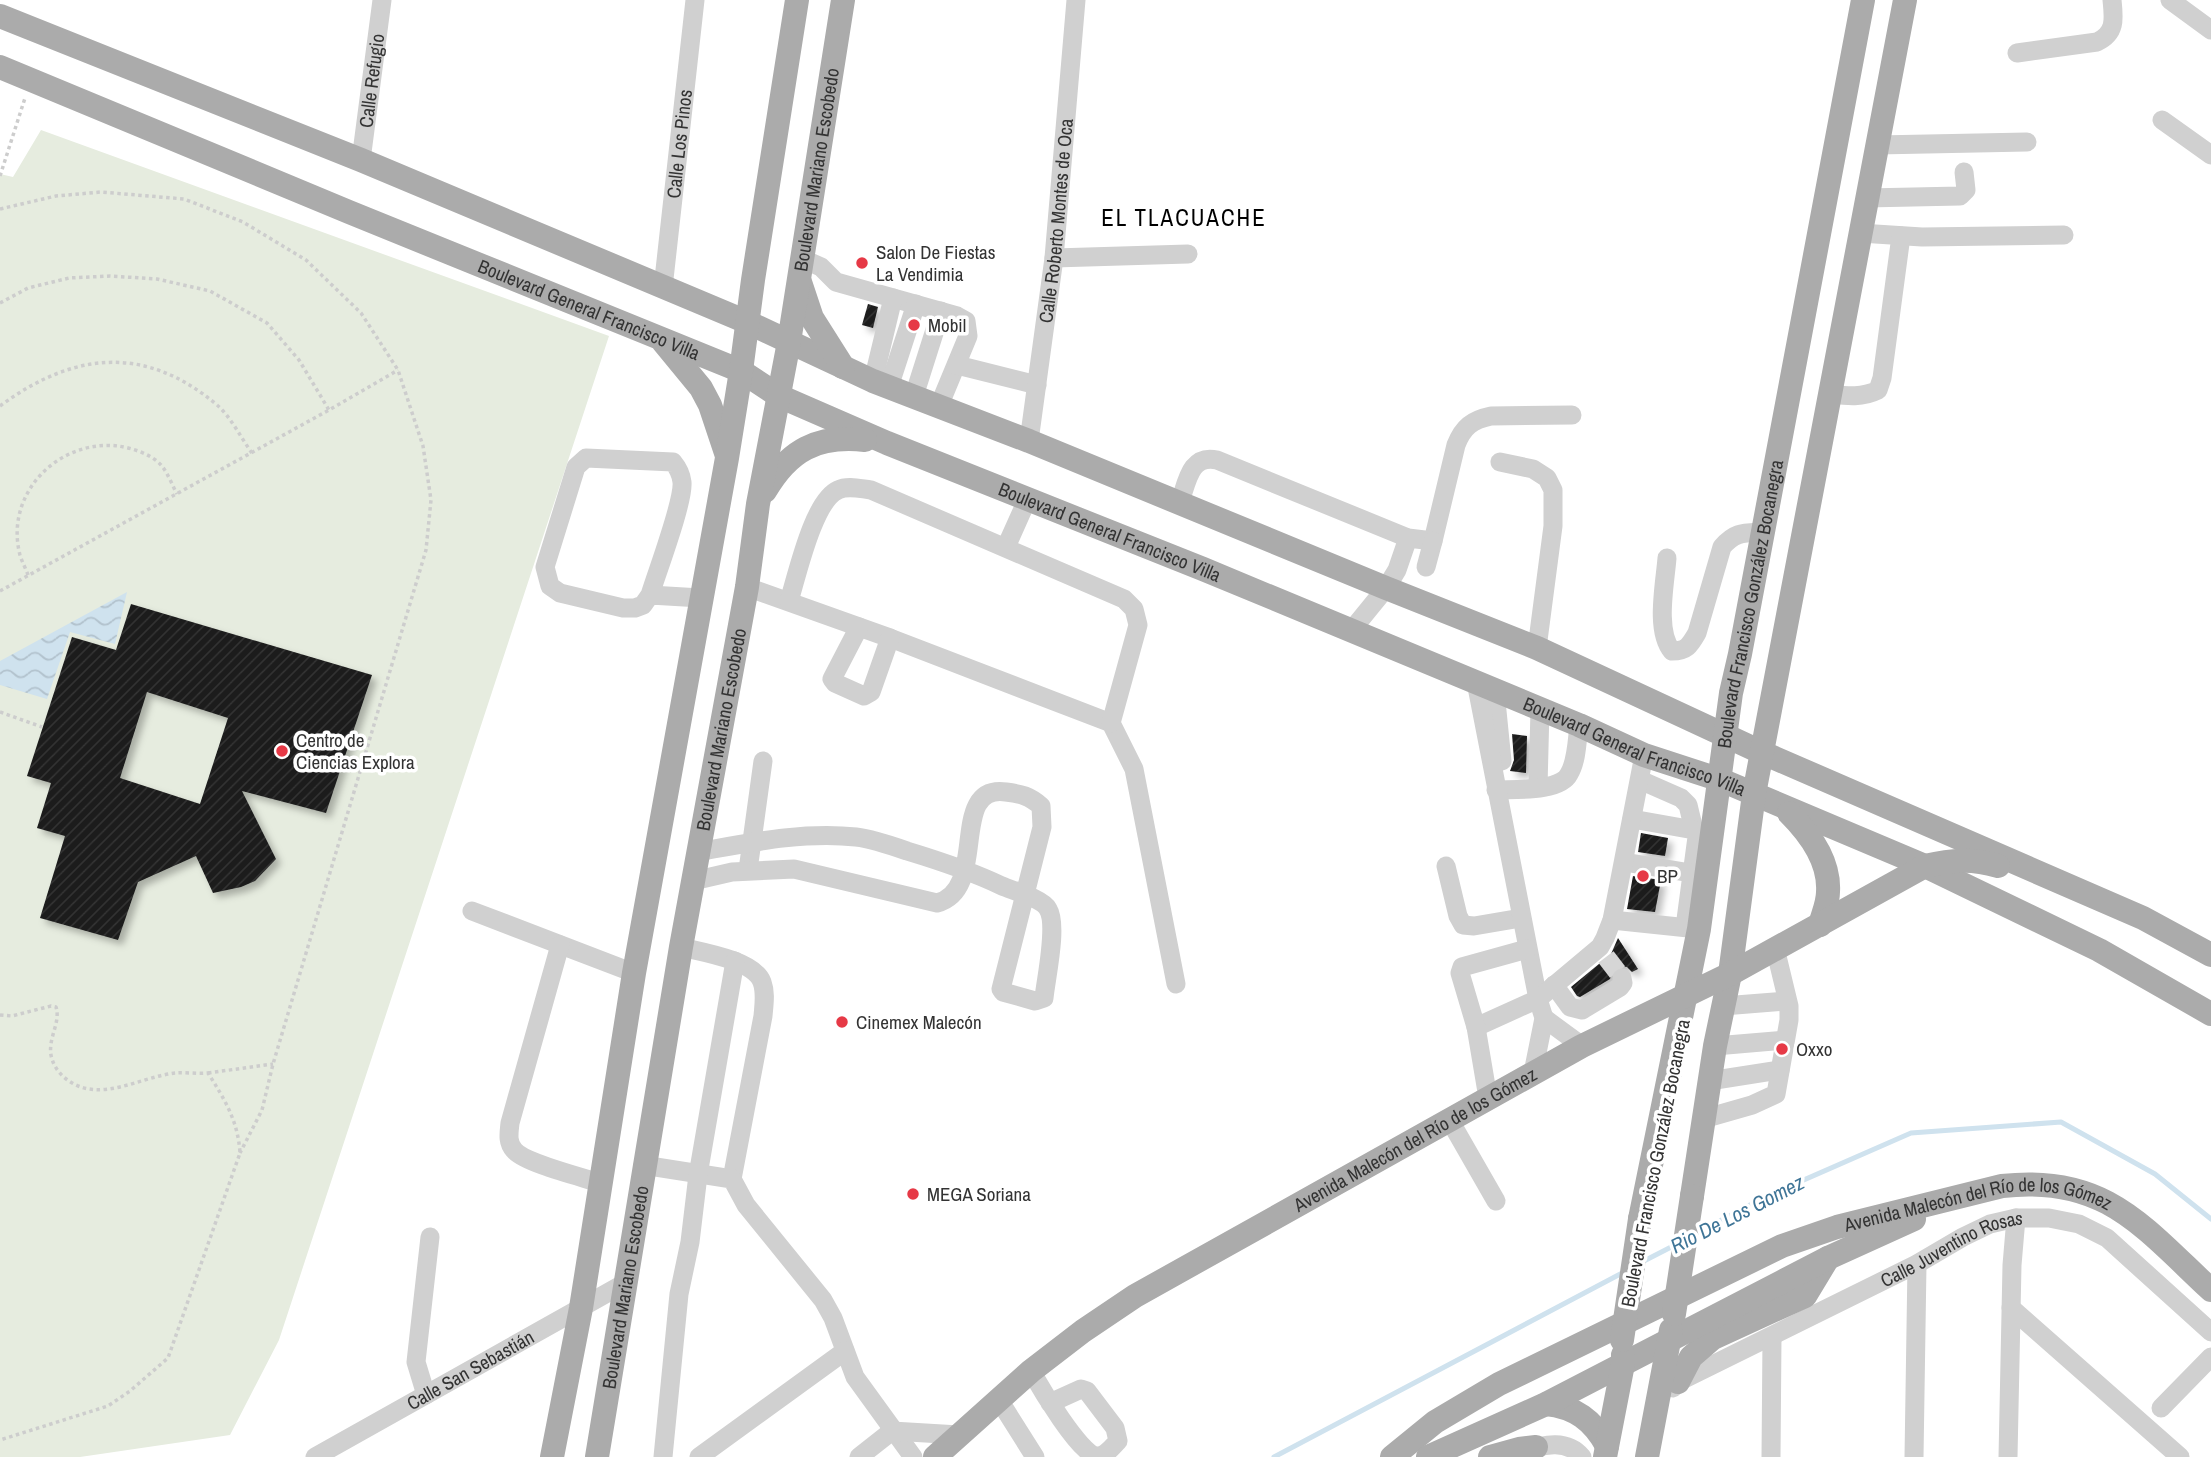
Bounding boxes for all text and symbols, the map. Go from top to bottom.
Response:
street label: Calle Refugio [352,32,390,129]
street label: Boulevard Mariano Escobedo [787,66,845,273]
street label: Calle Los Pinos [660,88,698,200]
street label: Calle Roberto Montes de Oca [1032,117,1079,325]
district label: EL TLACUACHE [1101,202,1267,233]
place label: Salon De Fiestas La Vendimia [876,239,996,287]
street label: Boulevard General Francisco Villa [474,253,704,366]
marker: Salon De Fiestas La Vendimia [854,255,870,271]
place label: Mobil [928,312,966,338]
marker: Mobil [906,317,922,333]
street label: Boulevard Francisco González Bocanegra [1711,457,1789,750]
street label: Boulevard General Francisco Villa [995,476,1225,588]
street label: Boulevard Mariano Escobedo [690,626,752,833]
street label: Boulevard General Francisco Villa [1519,690,1750,802]
place label: Centro de Ciencias Explora [296,727,415,775]
marker: Centro de Ciencias Explora [274,743,290,759]
place label: BP [1657,863,1678,889]
marker: BP [1635,868,1651,884]
place label: Cinemex Malecón [856,1009,982,1035]
marker: Cinemex Malecón [834,1014,850,1030]
street label: Boulevard Francisco González Bocanegra [1614,1017,1696,1309]
place label: Oxxo [1796,1036,1832,1062]
marker: Oxxo [1774,1041,1790,1057]
street label: Avenida Malecón del Río de los Gómez [1288,1061,1541,1218]
water label: Rio De Los Gomez [1665,1168,1809,1260]
street label: Avenida Malecón del Río de los Gómez [1840,1171,2117,1238]
place label: MEGA Soriana [927,1181,1031,1207]
street label: Boulevard Mariano Escobedo [595,1184,654,1391]
marker: MEGA Soriana [905,1186,921,1202]
street label: Calle Juventino Rosas [1876,1205,2023,1293]
street label: Calle San Sebastián [402,1324,539,1416]

